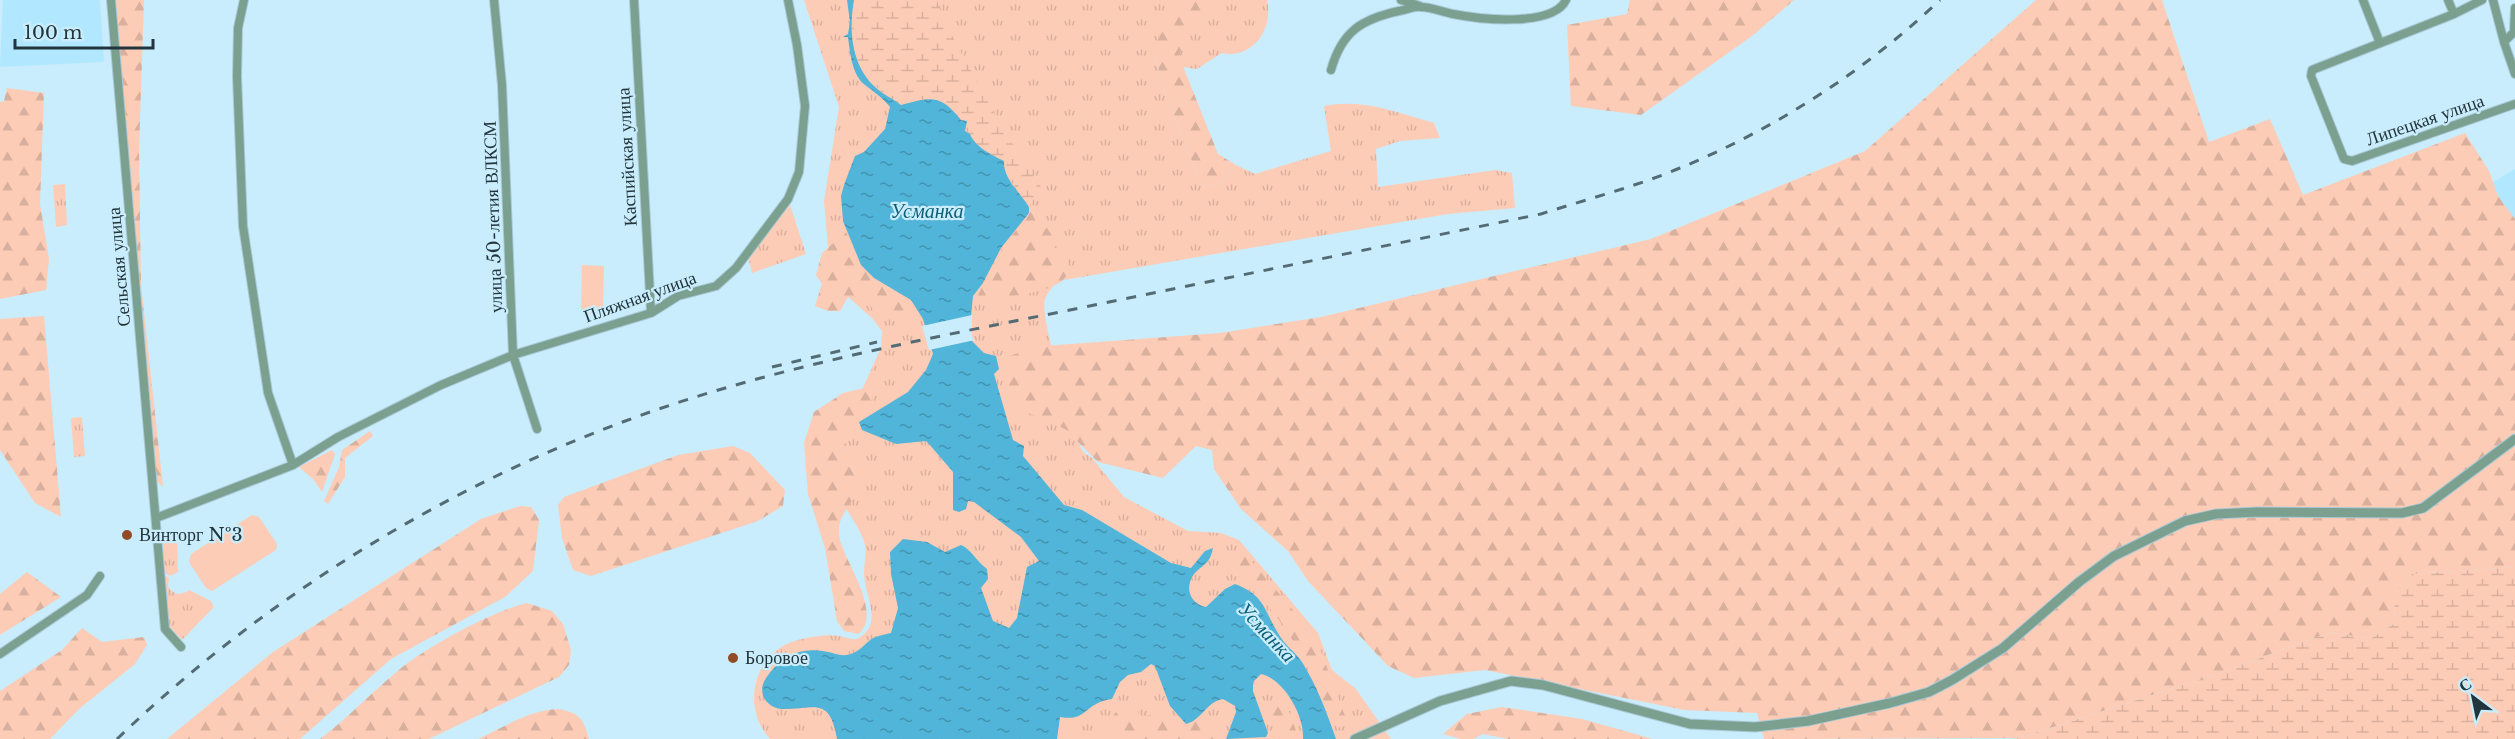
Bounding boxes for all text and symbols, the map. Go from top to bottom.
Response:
scale bar [15,12,153,50]
text: 100 m [24,22,82,44]
street label: Каспийская улица [612,87,642,227]
street label: Липецкая улица [2363,90,2487,150]
street label: улица 50-летия ВЛКСМ [479,121,507,313]
water label: Усманка [891,199,963,223]
street label: Сельская улица [103,206,135,328]
street label: Пляжная улица [581,266,699,328]
place label: Винторг №3 [139,524,243,546]
marker: Винторг №3 [120,528,134,542]
water label: Усманка [1233,597,1301,667]
place label: Боровое [745,647,808,669]
marker: Боровое [726,651,740,665]
north arrow [2443,667,2503,727]
text: С [2455,673,2475,696]

